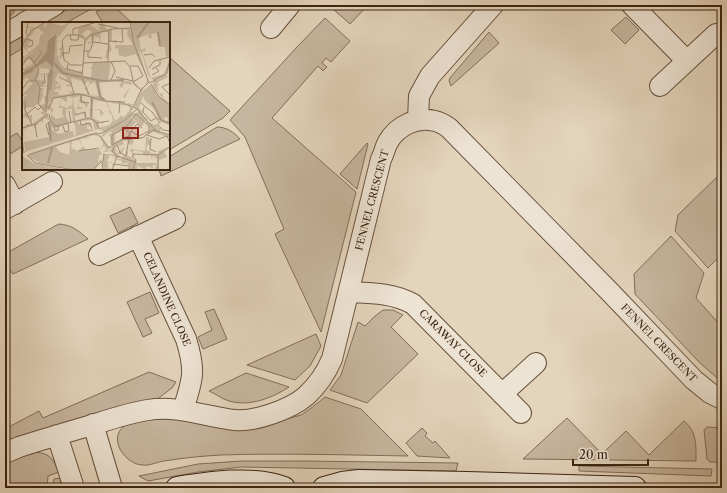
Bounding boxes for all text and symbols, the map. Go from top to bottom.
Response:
inset map [22,22,170,170]
street label: FENNEL CRESCENT [352,148,392,252]
street label: CELANDINE CLOSE [140,250,194,348]
street label: FENNEL CRESCENT [618,301,700,385]
street label: CARAWAY CLOSE [416,306,490,380]
scale bar [573,441,648,467]
text: 20 m [579,447,608,462]

